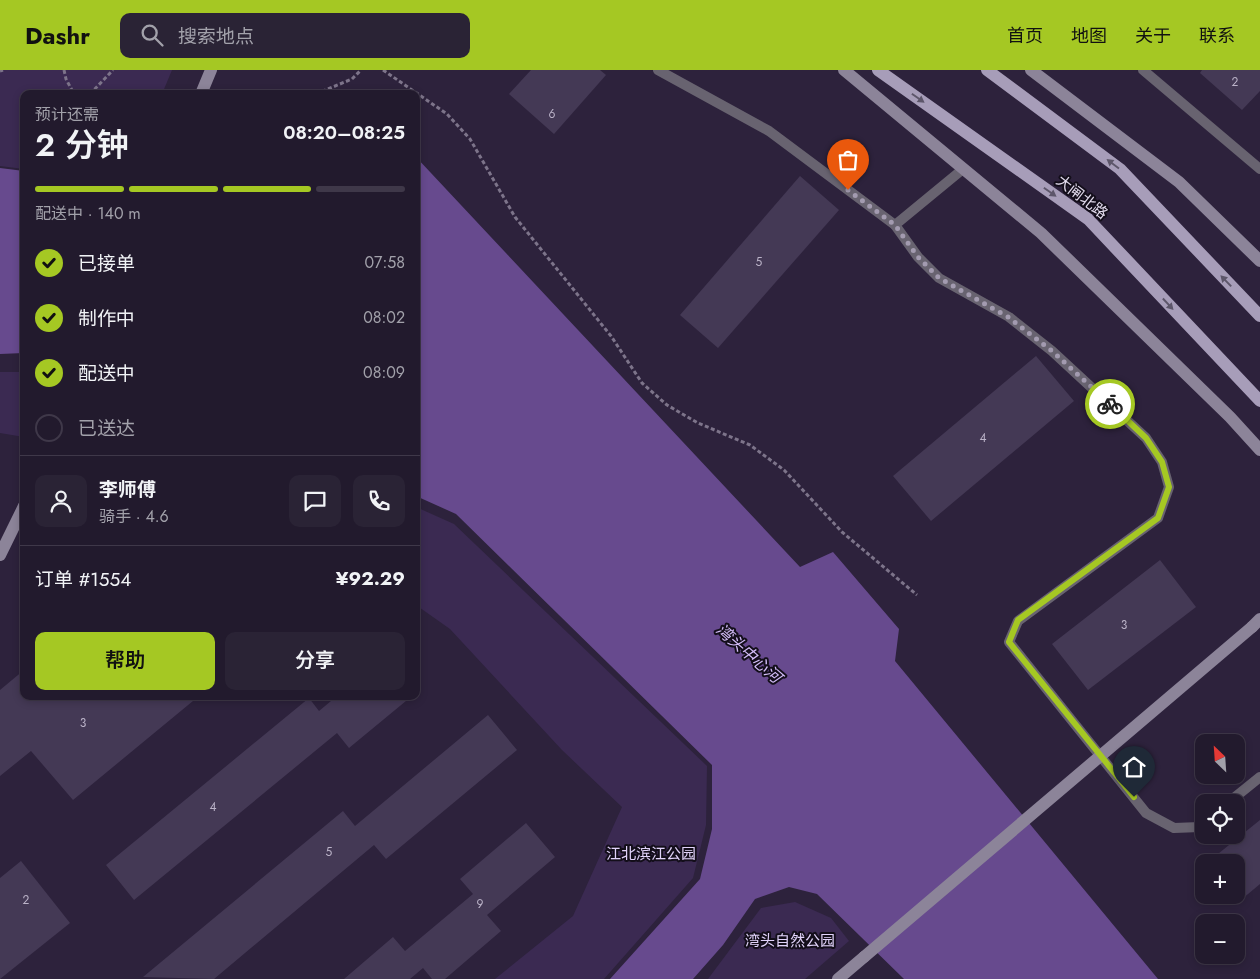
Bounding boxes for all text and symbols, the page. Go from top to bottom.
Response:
search box [120,13,470,58]
text: Dashr [25,18,90,53]
icon: search [138,21,166,49]
text: 搜索地点 [178,23,254,50]
text: 首页 [1007,23,1043,49]
text: 地图 [1071,23,1107,49]
text: 关于 [1135,23,1171,49]
text: 联系 [1199,23,1235,49]
house number: 2 [1232,73,1239,91]
one-way arrow [911,93,925,103]
text: 预计还需 [35,103,99,126]
house number: 6 [549,105,556,123]
text: 08:20–08:25 [283,119,405,146]
text: 2 分钟 [35,122,129,168]
pin [827,139,869,190]
icon: bag [834,146,862,174]
one-way arrow [1107,159,1120,170]
street label: 大闸北路 [1052,170,1112,224]
one-way arrow [1043,187,1057,197]
text: 配送中 · 140 m [35,202,141,225]
icon: check [35,249,63,277]
text: 已接单 [78,250,135,277]
text: 07:58 [364,251,405,274]
house number: 5 [756,253,763,271]
one-way arrow [1220,275,1232,287]
one-way arrow [1162,297,1174,309]
icon: check [35,304,63,332]
text: 制作中 [78,305,135,332]
text: 08:02 [363,306,405,329]
icon: check [35,359,63,387]
text: 配送中 [78,360,135,387]
text: 08:09 [363,361,405,384]
courier [1085,379,1135,429]
icon: bike [1096,390,1124,418]
text: 已送达 [78,415,135,442]
house number: 4 [980,429,987,447]
button: person [35,475,87,527]
button: chat [289,475,341,527]
button: phone [353,475,405,527]
text: 李师傅 [99,476,156,503]
text: 骑手 · 4.6 [99,505,169,528]
text: ¥92.29 [336,565,405,592]
text: 订单 #1554 [35,566,131,593]
house number: 3 [1121,616,1128,634]
water label: 湾头中心河 [711,618,789,690]
button: 帮助 [35,632,215,690]
button: 分享 [225,632,405,690]
house number: 3 [80,714,87,732]
north arrow [1195,734,1245,784]
map controls [1195,734,1245,964]
pin [1113,746,1155,797]
icon: home [1120,753,1148,781]
button: locate [1195,794,1245,844]
house number: 4 [210,798,217,816]
house number: 5 [326,843,333,861]
park label: 江北滨江公园 [606,843,696,865]
button: + [1195,854,1245,904]
house number: 2 [23,891,30,909]
house number: 9 [477,895,484,913]
button: − [1195,914,1245,964]
park label: 湾头自然公园 [745,930,835,952]

